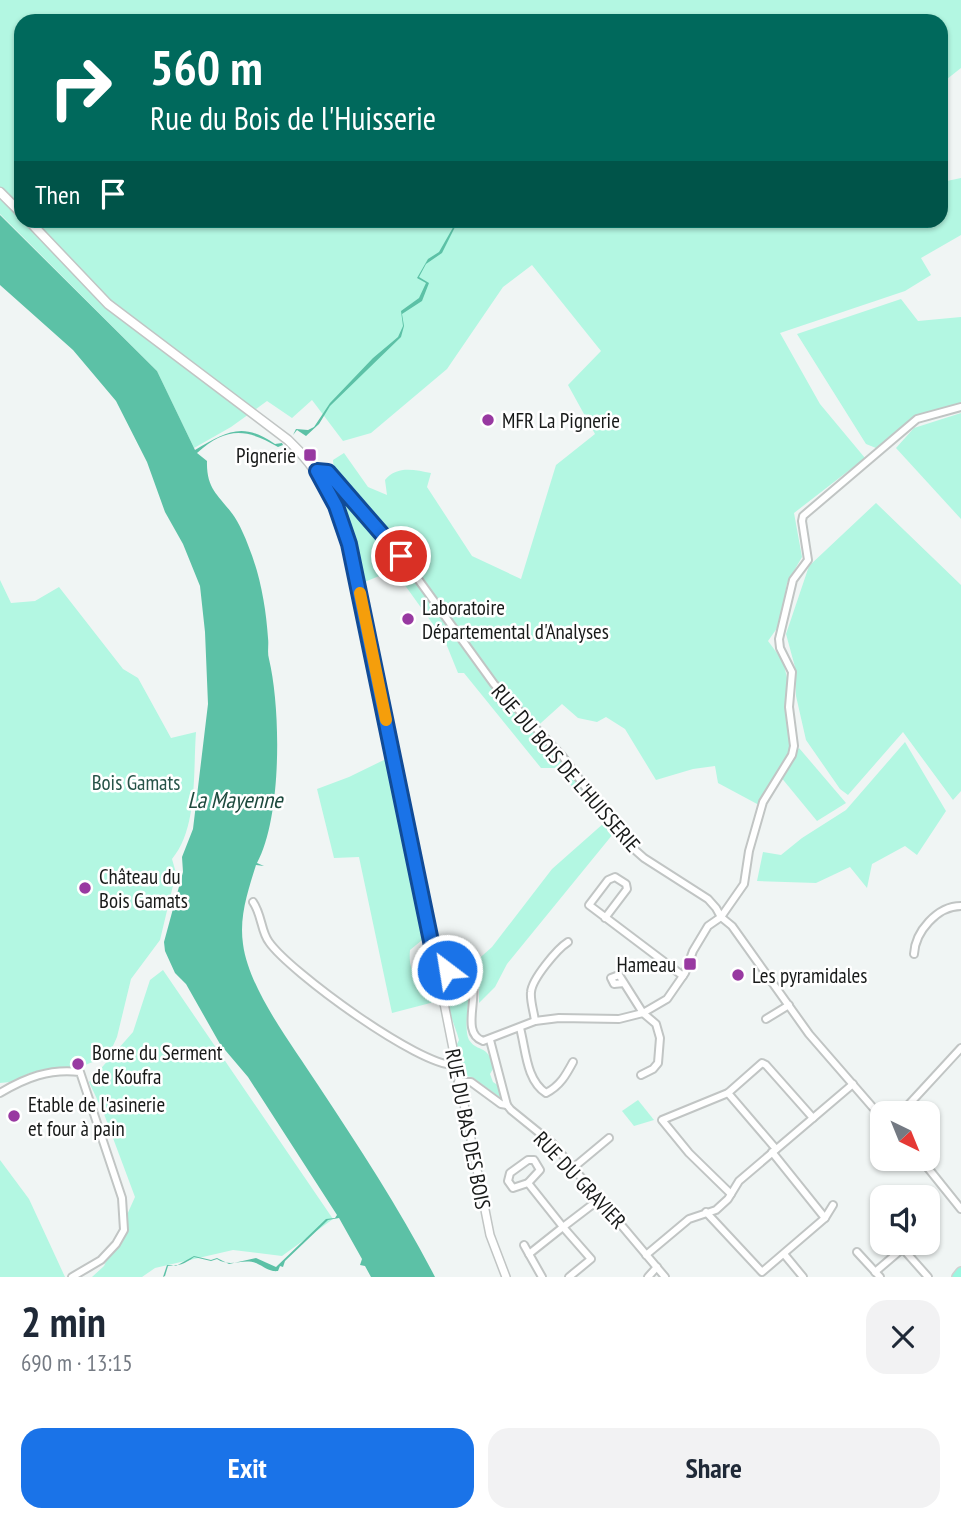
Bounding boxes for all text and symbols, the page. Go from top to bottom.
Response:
text: 560 m [150,35,263,99]
icon: right [35,42,126,133]
text: Rue du Bois de l'Huisserie [150,97,436,139]
icon: arrive [94,175,132,213]
text: Then [35,178,80,211]
place label: MFR La Pignerie [502,407,620,434]
marker: MFR La Pignerie [480,412,496,428]
place label: Pignerie [236,442,296,469]
marker: Pignerie [302,447,318,463]
pin [371,526,431,586]
icon: arrive [382,537,420,575]
place label: Laboratoire Départemental d'Analyses [422,594,609,645]
marker: Laboratoire Départemental d'Analyses [400,611,416,627]
street label: RUE DU BOIS DE L'HUISSERIE [486,679,646,857]
park label: Bois Gamats [92,769,180,796]
water label: La Mayenne [188,785,284,814]
place label: Château du Bois Gamats [99,863,188,914]
marker: Château du Bois Gamats [77,880,93,896]
position arrow [410,933,484,1007]
place label: Hameau [616,951,676,978]
marker: Hameau [682,956,698,972]
place label: Les pyramidales [752,962,867,989]
marker: Les pyramidales [730,967,746,983]
place label: Borne du Serment de Koufra [92,1039,223,1090]
street label: RUE DU BAS DES BOIS [439,1046,497,1212]
marker: Borne du Serment de Koufra [70,1056,86,1072]
place label: Etable de l'asinerie et four à pain [28,1091,165,1142]
north arrow [870,1101,940,1171]
map controls [870,1101,940,1255]
marker: Etable de l'asinerie et four à pain [6,1108,22,1124]
street label: RUE DU GRAVIER [528,1126,632,1234]
button: sound [870,1185,940,1255]
text: 2 min [21,1294,106,1349]
button: close [866,1300,940,1374]
text: 690 m · 13:15 [21,1348,133,1377]
button: Exit [21,1428,474,1508]
button: Share [488,1428,940,1508]

